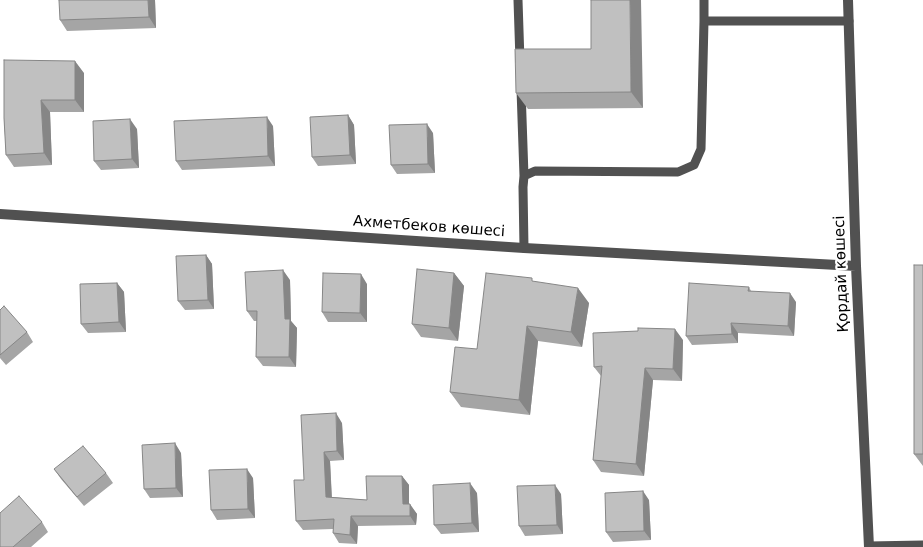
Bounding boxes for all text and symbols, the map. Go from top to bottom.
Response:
street label: Ахметбеков көшесі [352,213,506,241]
street label: Қордай көшесі [831,215,853,333]

